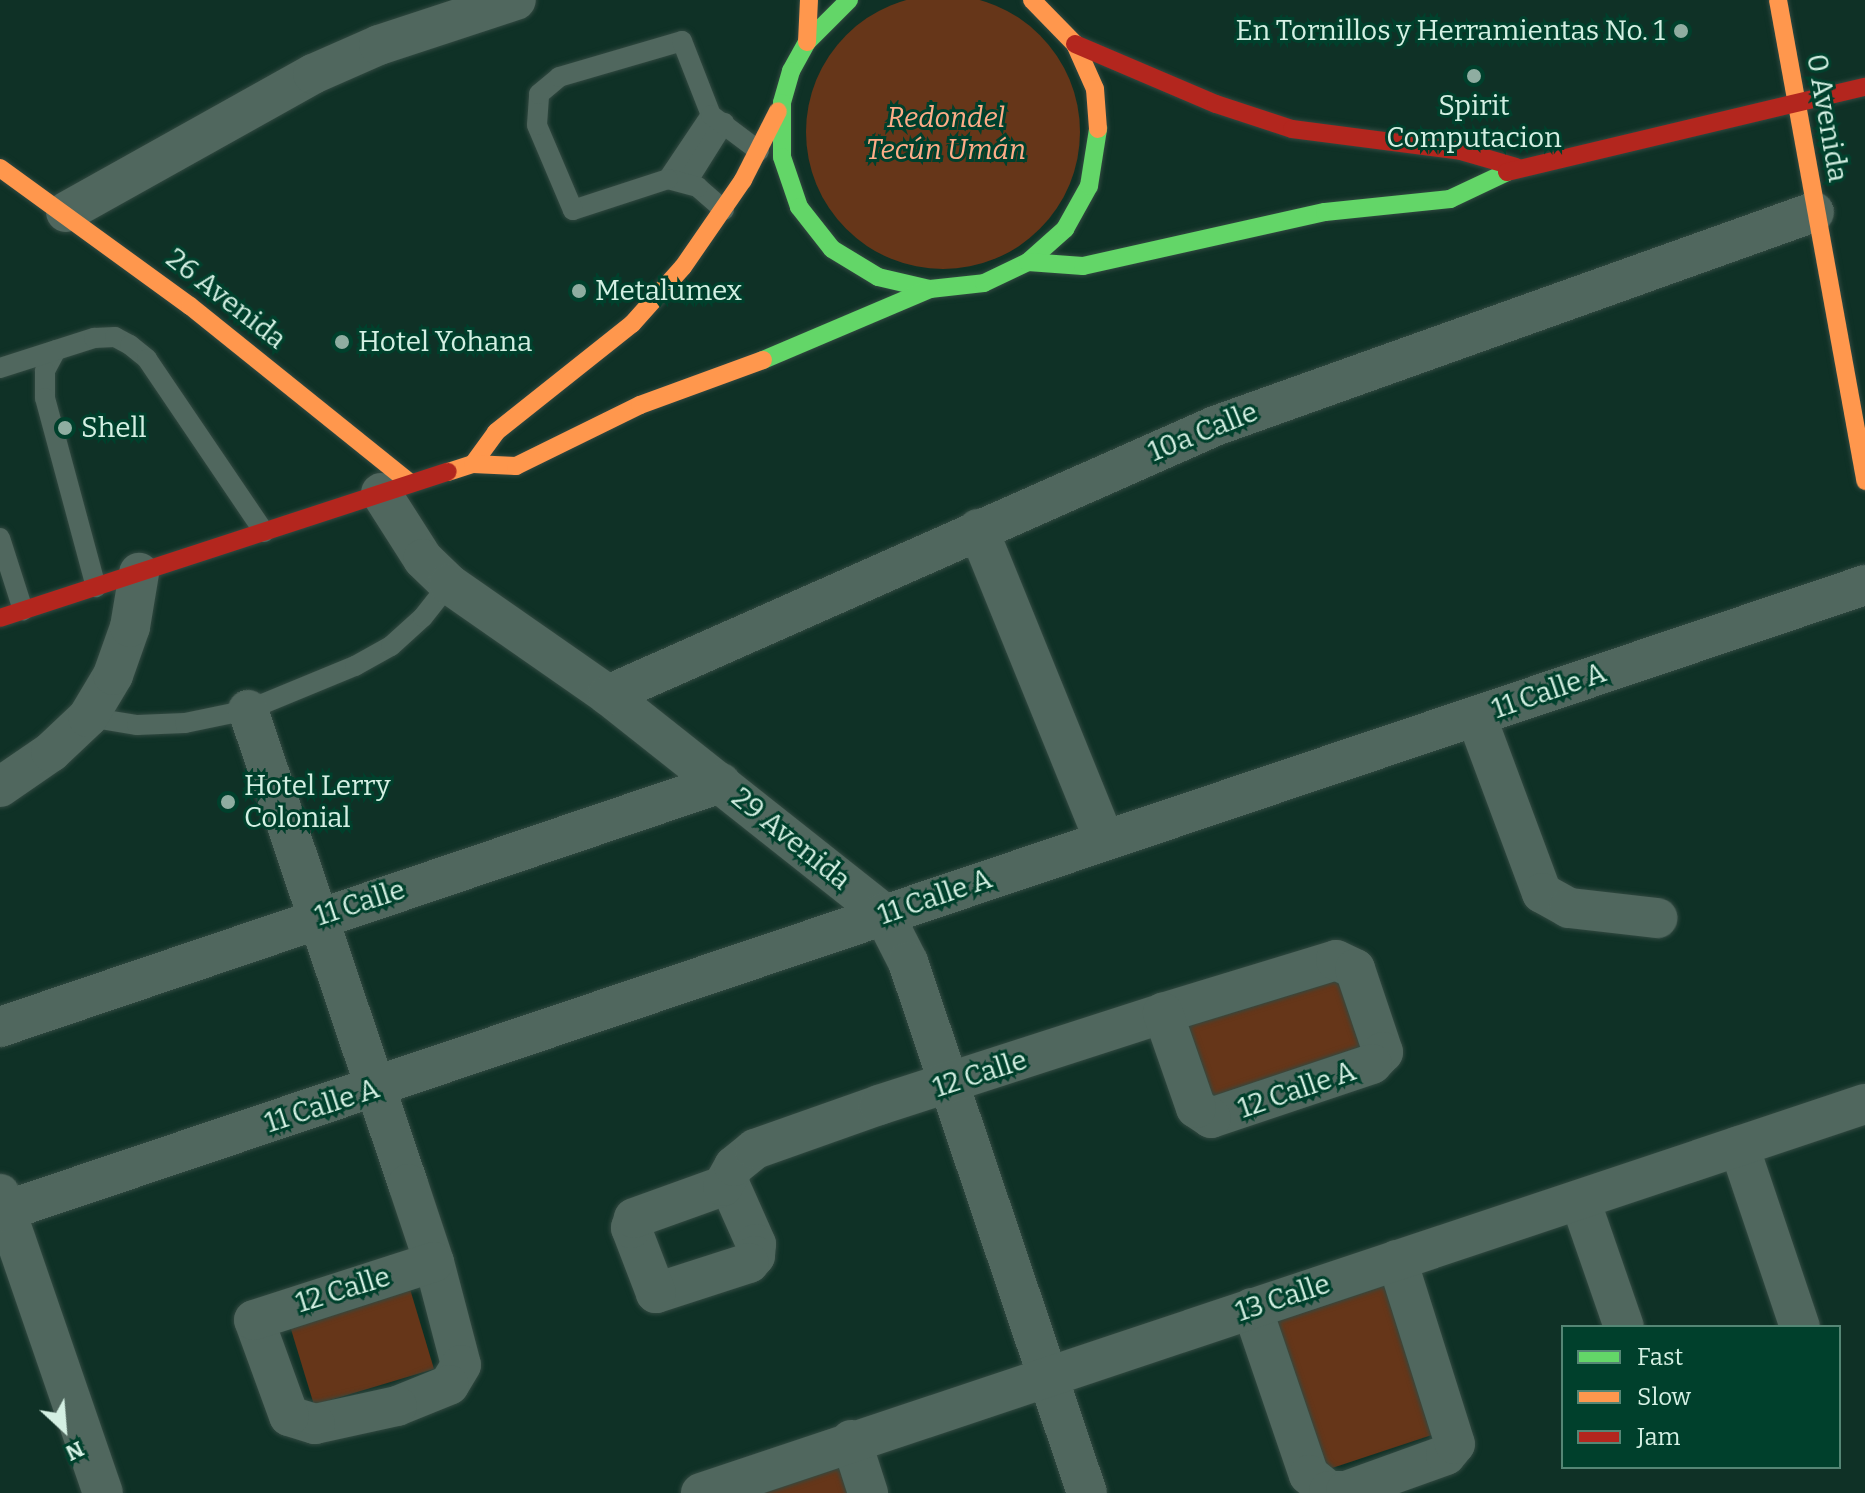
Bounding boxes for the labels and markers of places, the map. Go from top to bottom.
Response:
place label: En Tornillos y Herramientas No. 1 [1235,14,1665,48]
marker: En Tornillos y Herramientas No. 1 [1672,22,1690,40]
marker: Spirit Computacion [1465,67,1483,85]
place label: Spirit Computacion [1386,89,1562,155]
place label: Metalumex [595,274,742,308]
marker: Metalumex [570,282,588,300]
place label: Hotel Yohana [358,325,532,359]
marker: Hotel Yohana [333,333,351,351]
place label: Shell [81,411,147,445]
marker: Shell [56,419,74,437]
place label: Hotel Lerry Colonial [244,769,391,835]
marker: Hotel Lerry Colonial [219,793,237,811]

